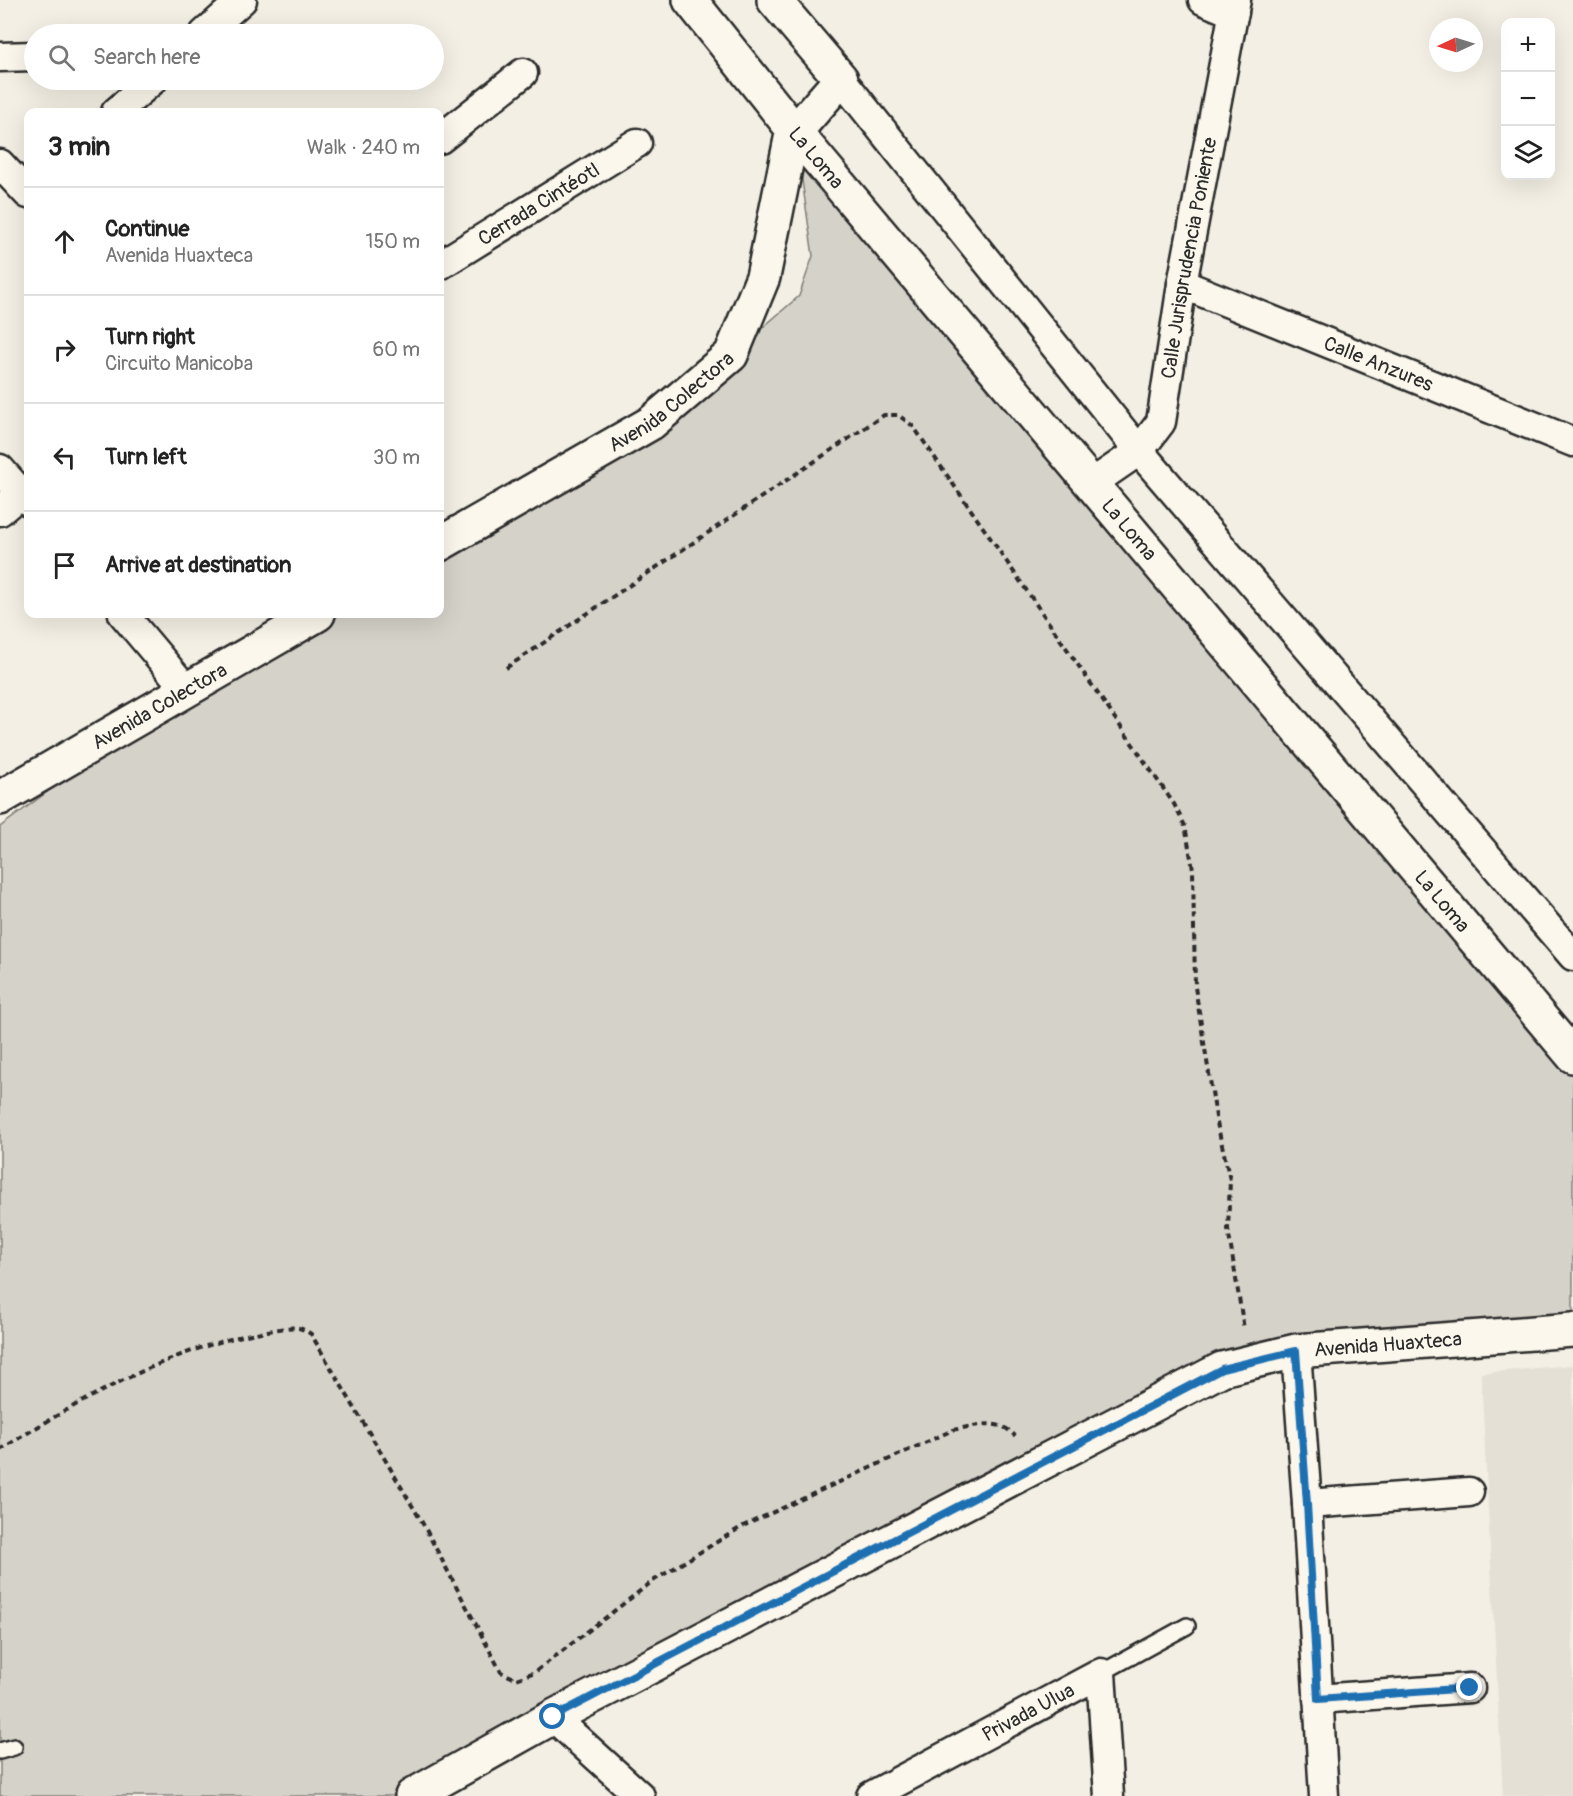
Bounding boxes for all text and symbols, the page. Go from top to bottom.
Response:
north arrow [1429,18,1483,72]
map controls [1501,18,1555,180]
button: + [1501,18,1555,72]
search box [24,24,444,90]
icon: search [45,41,78,74]
text: Search here [93,43,200,71]
button: − [1501,72,1555,126]
street label: La Loma [783,121,850,194]
button: layers [1501,126,1555,180]
text: 3 min [48,131,110,163]
text: Walk · 240 m [307,135,420,160]
street label: Calle Jurisprudencia Poniente [1155,135,1222,380]
street label: Cerrada Cintéotl [473,157,604,251]
text: Continue [105,215,189,243]
icon: ahead [48,225,81,258]
text: 150 m [366,229,420,254]
text: Avenida Huaxteca [105,243,253,268]
text: Turn right [105,323,195,351]
street label: Calle Anzures [1320,330,1437,397]
icon: right [48,333,81,366]
text: 60 m [373,337,420,362]
street label: Avenida Colectora [604,346,739,457]
text: Circuito Manicoba [105,351,253,376]
icon: left [48,441,81,474]
text: Turn left [105,443,187,471]
text: 30 m [373,445,420,470]
street label: La Loma [1096,493,1163,565]
icon: arrive [48,549,81,582]
text: Arrive at destination [105,551,291,579]
street label: Avenida Colectora [87,657,231,755]
street label: La Loma [1409,865,1476,937]
street label: Avenida Huaxteca [1313,1326,1463,1362]
route end [1456,1674,1482,1700]
street label: Privada Ulua [977,1677,1078,1747]
route start [539,1703,565,1729]

